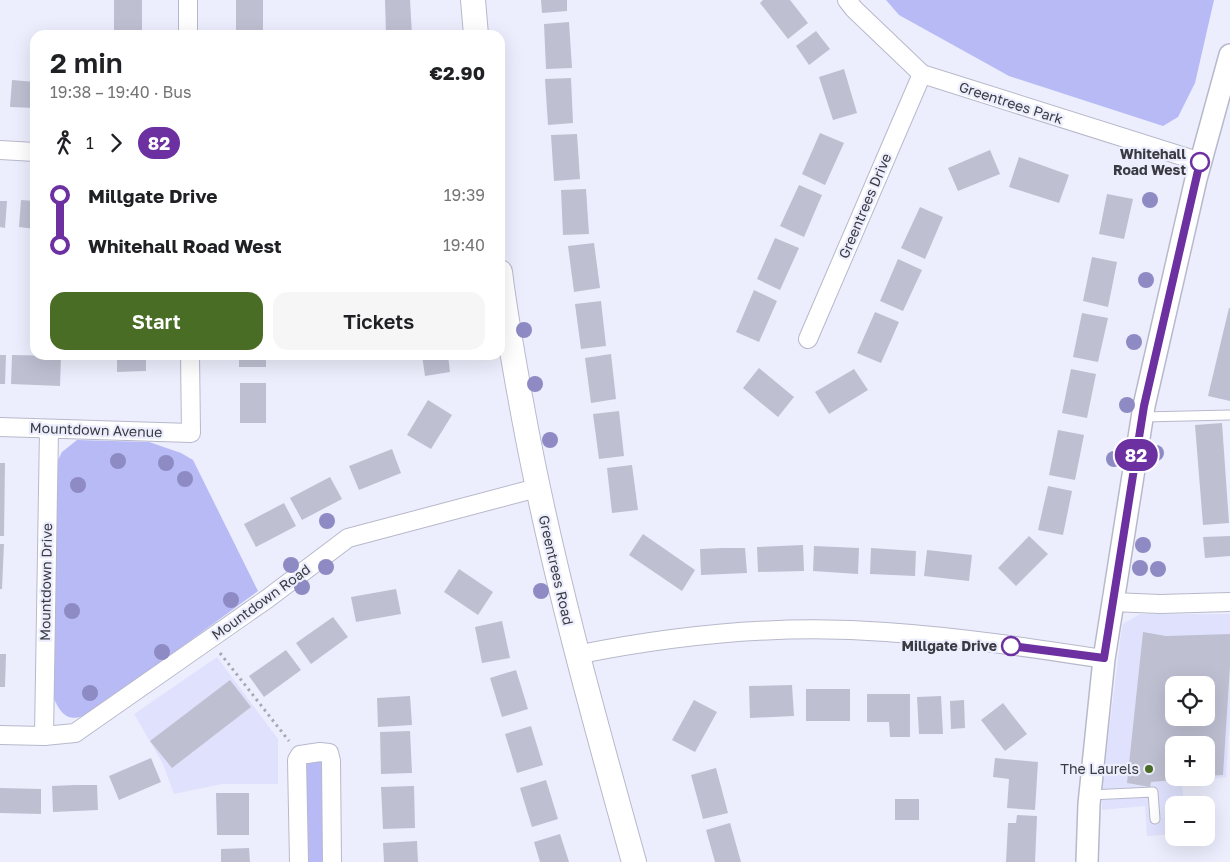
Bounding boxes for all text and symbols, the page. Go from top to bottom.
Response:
text: 2 min [50,46,123,79]
text: €2.90 [430,61,485,84]
street label: Greentrees Park [957,78,1065,127]
text: 19:38 – 19:40 · Bus [50,82,191,102]
icon: walk [50,129,78,157]
icon: forward [102,129,130,157]
text: 82 [148,132,170,154]
text: 1 [86,133,94,153]
place label: Whitehall Road West [1113,145,1186,178]
street label: Greentrees Drive [835,151,894,261]
marker: Whitehall Road West [1190,152,1210,172]
text: Millgate Drive [88,184,217,207]
text: 19:39 [444,185,485,205]
text: Whitehall Road West [88,234,282,257]
text: 19:40 [443,235,485,255]
button: Start [50,292,263,350]
button: Tickets [273,292,485,350]
street label: Mountdown Avenue [29,419,163,440]
line badge: 82 [1114,439,1158,471]
text: 82 [1125,444,1147,466]
street label: Greentrees Road [536,513,577,627]
street label: Mountdown Drive [36,523,55,641]
street label: Mountdown Road [208,560,313,643]
marker: Millgate Drive [1001,636,1021,656]
place label: Millgate Drive [902,637,997,654]
map controls [1165,676,1215,846]
button: locate [1165,676,1215,726]
button: + [1165,736,1215,786]
place label: The Laurels [1060,760,1139,777]
marker: The Laurels [1143,763,1155,775]
button: − [1165,796,1215,846]

